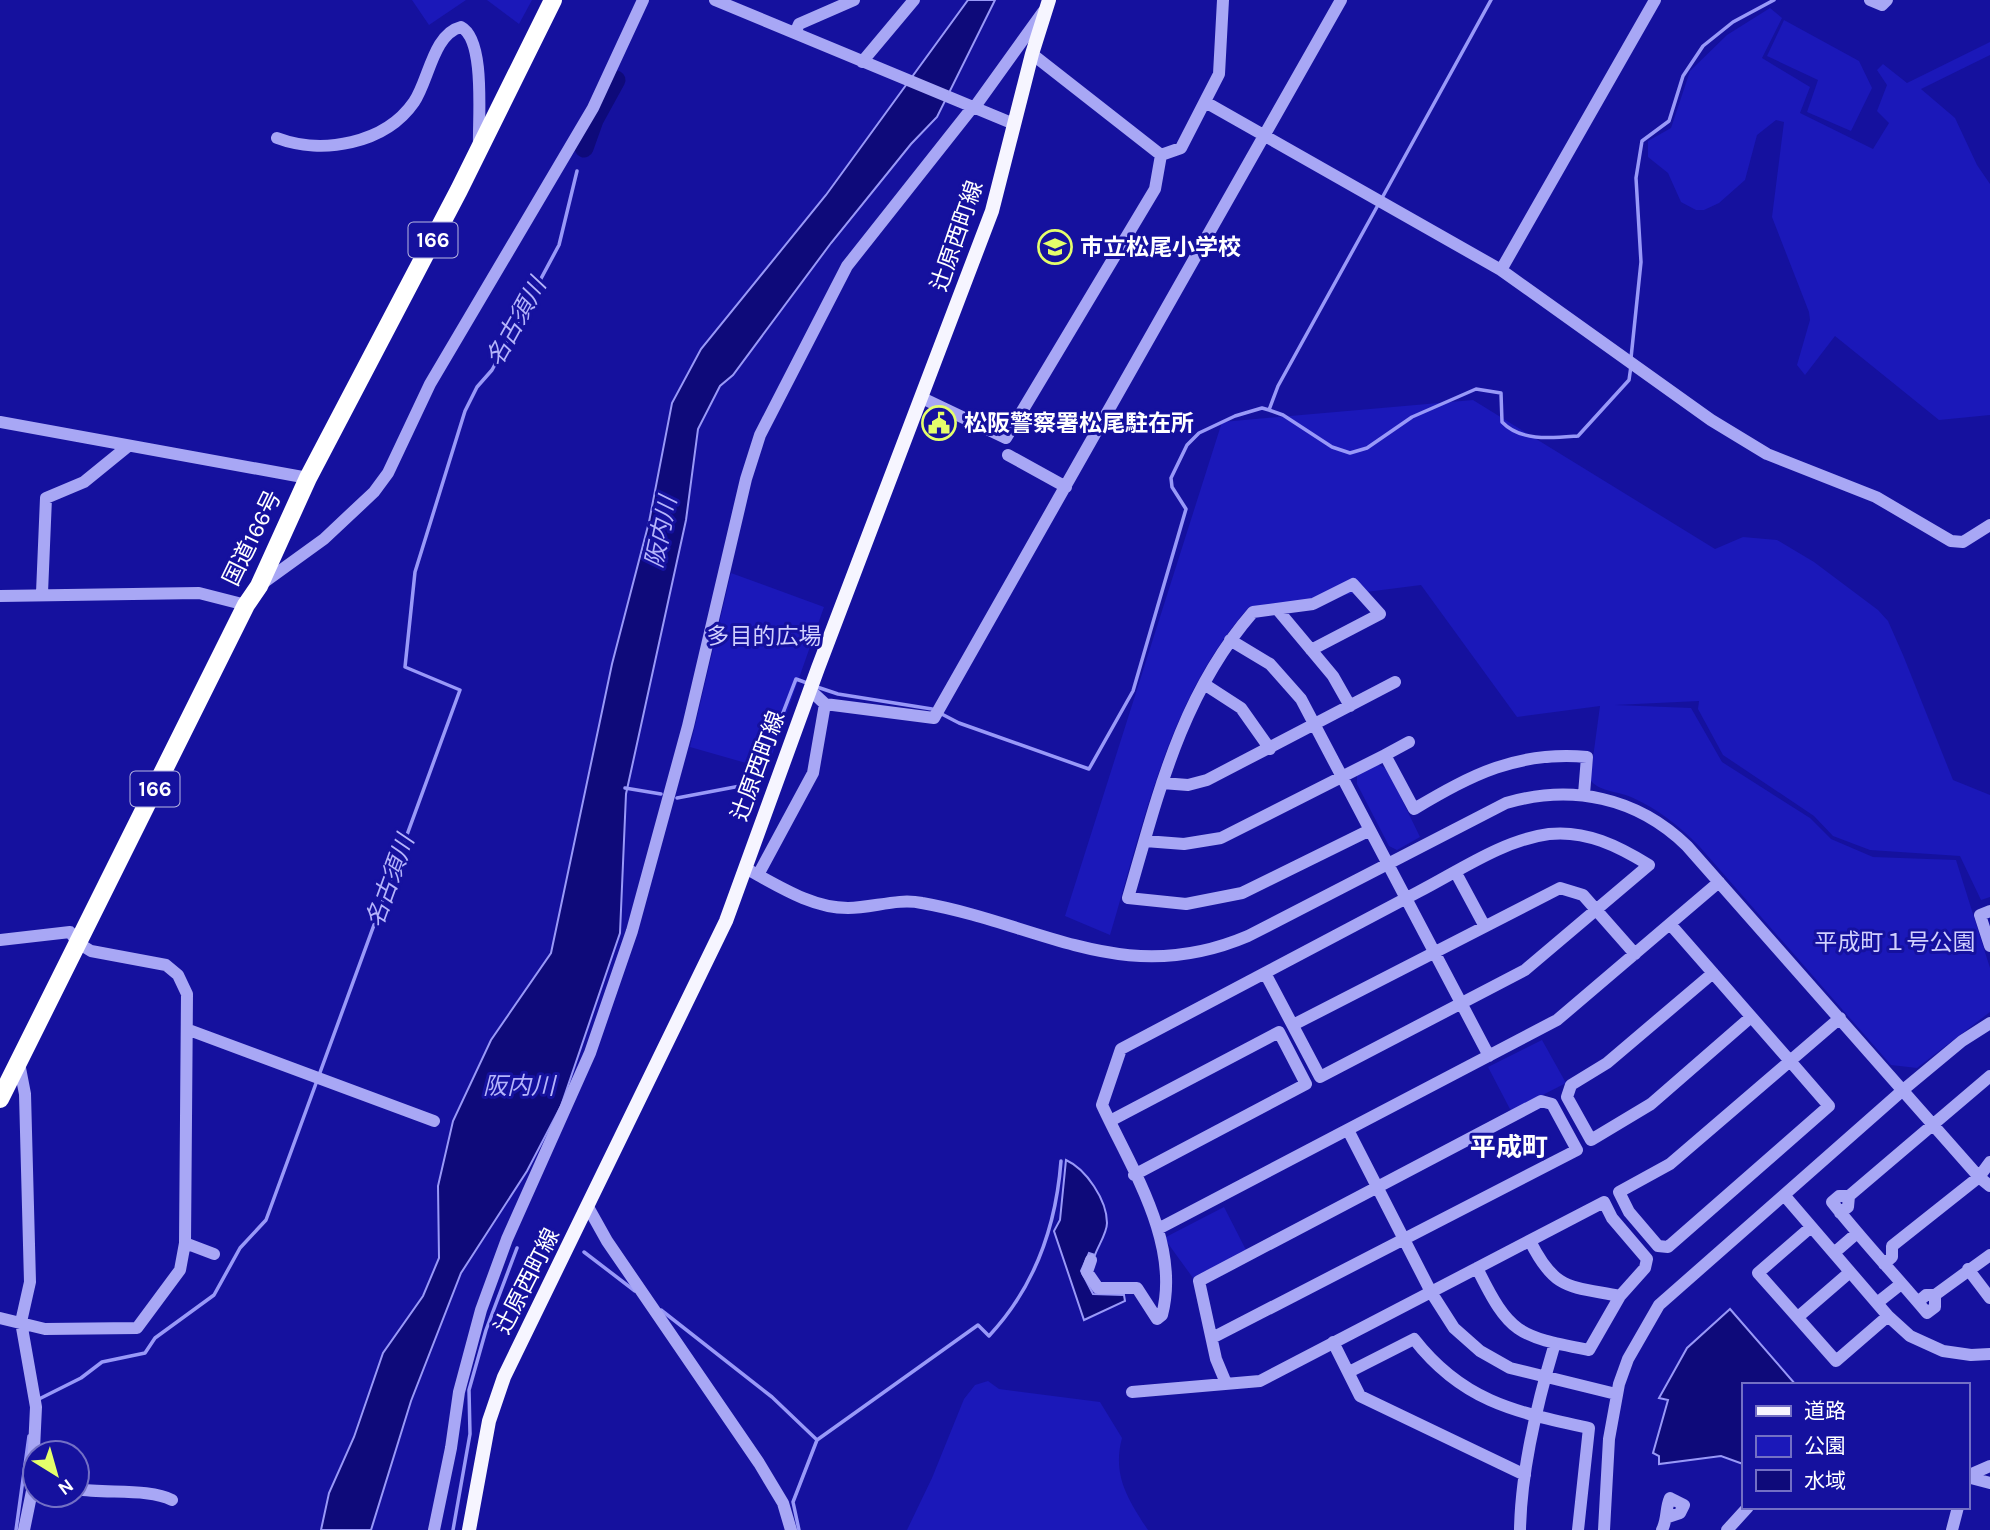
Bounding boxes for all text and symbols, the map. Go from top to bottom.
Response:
street label: 辻原西町線 [926,177,988,295]
road number: 166 [408,222,458,258]
school or university icon: 市立松尾小学校 [1036,228,1074,266]
place label: 市立松尾小学校 [1080,234,1241,261]
water label: 名古須川 [480,271,553,371]
public building icon: 松阪警察署松尾駐在所 [920,404,958,442]
place label: 松阪警察署松尾駐在所 [964,410,1194,437]
street label: 国道166号 [217,486,287,590]
water label: 阪内川 [640,491,683,570]
park label: 多目的広場 [707,623,822,650]
street label: 辻原西町線 [726,707,790,825]
road number: 166 [130,772,180,806]
water label: 名古須川 [360,828,421,931]
park label: 平成町１号公園 [1815,929,1976,956]
water label: 阪内川 [483,1072,558,1100]
district label: 平成町 [1470,1132,1548,1163]
street label: 辻原西町線 [489,1224,565,1338]
legend [1742,1383,1969,1509]
text: 道路 [1804,1399,1846,1423]
text: 公園 [1804,1434,1846,1458]
north arrow [21,1439,91,1509]
text: 水域 [1804,1469,1846,1493]
text: N [54,1474,78,1500]

